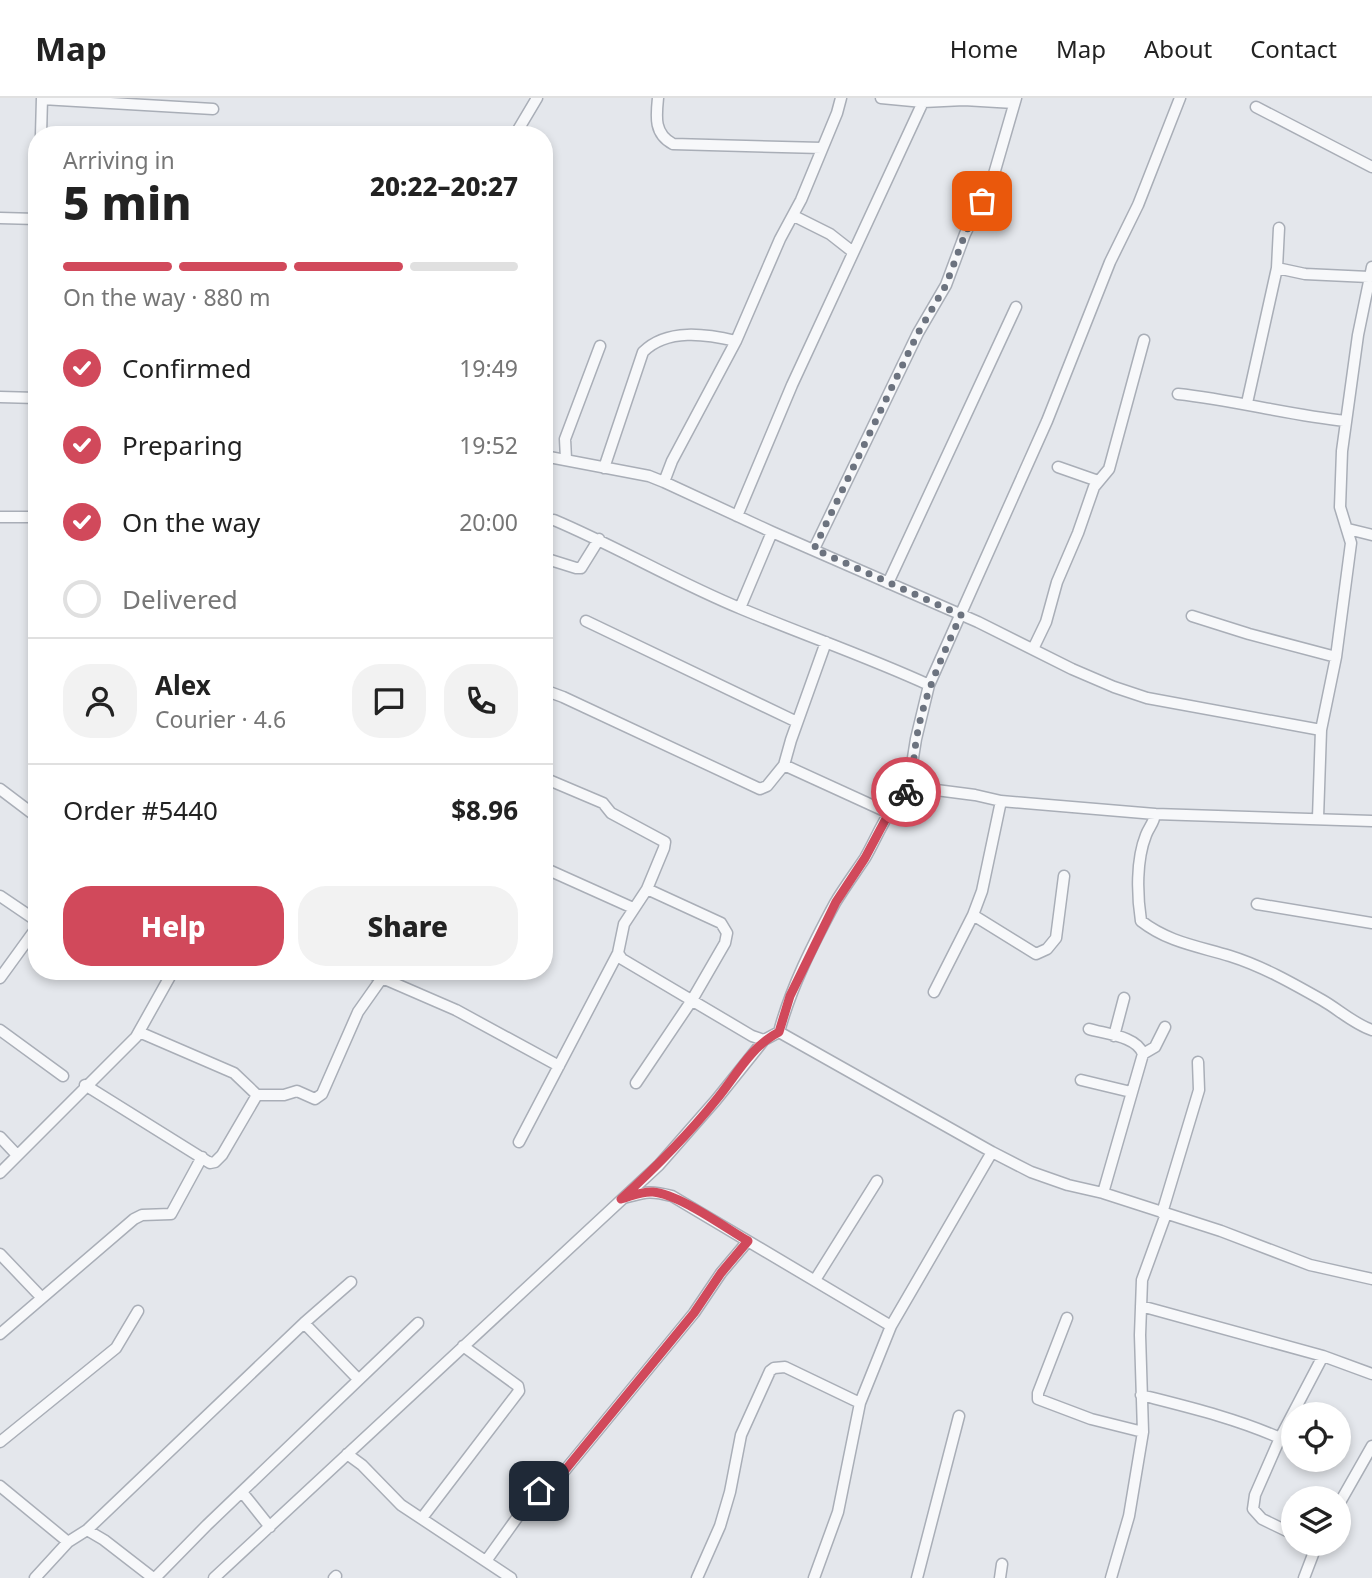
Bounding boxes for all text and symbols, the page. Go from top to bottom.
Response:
text: Map [35,26,107,71]
text: Home [950,32,1018,65]
text: Map [1056,32,1106,65]
text: About [1144,32,1212,65]
text: Contact [1250,32,1337,65]
text: Arriving in [63,144,175,176]
text: 20:22–20:27 [370,168,518,204]
text: 5 min [63,171,192,233]
pin [952,171,1012,231]
icon: bag [963,182,1001,220]
text: On the way · 880 m [63,281,270,313]
icon: check [63,349,101,387]
text: Confirmed [122,350,252,386]
text: 19:49 [459,352,518,384]
icon: check [63,426,101,464]
text: Preparing [122,427,243,463]
text: 19:52 [459,429,518,461]
icon: check [63,503,101,541]
text: On the way [122,504,260,540]
text: 20:00 [459,506,518,538]
text: Delivered [122,581,238,617]
button: person [63,664,137,738]
button: chat [352,664,426,738]
button: phone [444,664,518,738]
text: Alex [155,667,211,703]
text: Courier · 4.6 [155,703,286,735]
courier [871,757,941,827]
icon: bike [887,773,925,811]
text: Order #5440 [63,792,218,828]
text: $8.96 [451,792,518,828]
button: Help [63,886,284,966]
button: Share [298,886,518,966]
map controls [1281,1402,1351,1556]
button: locate [1281,1402,1351,1472]
pin [509,1461,569,1521]
icon: home [520,1472,558,1510]
button: layers [1281,1486,1351,1556]

